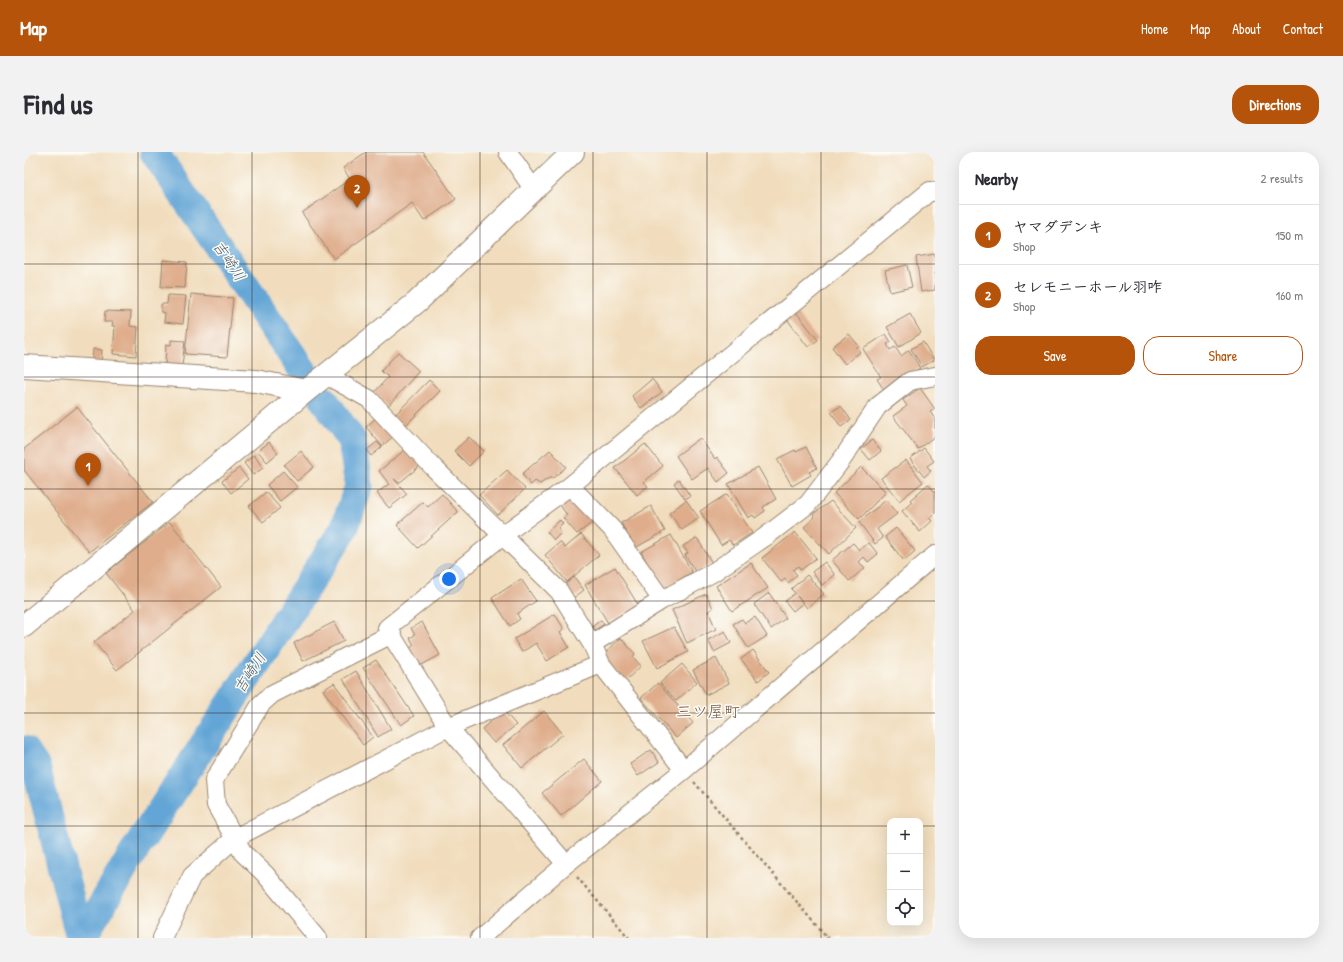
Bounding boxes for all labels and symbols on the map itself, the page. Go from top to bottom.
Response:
pin: 2 [344,175,370,208]
water label: 吉崎川 [208,236,251,285]
pin: 1 [75,453,101,486]
your location [439,569,459,589]
water label: 吉崎川 [229,648,271,697]
district label: 三ツ屋町 [676,700,740,722]

